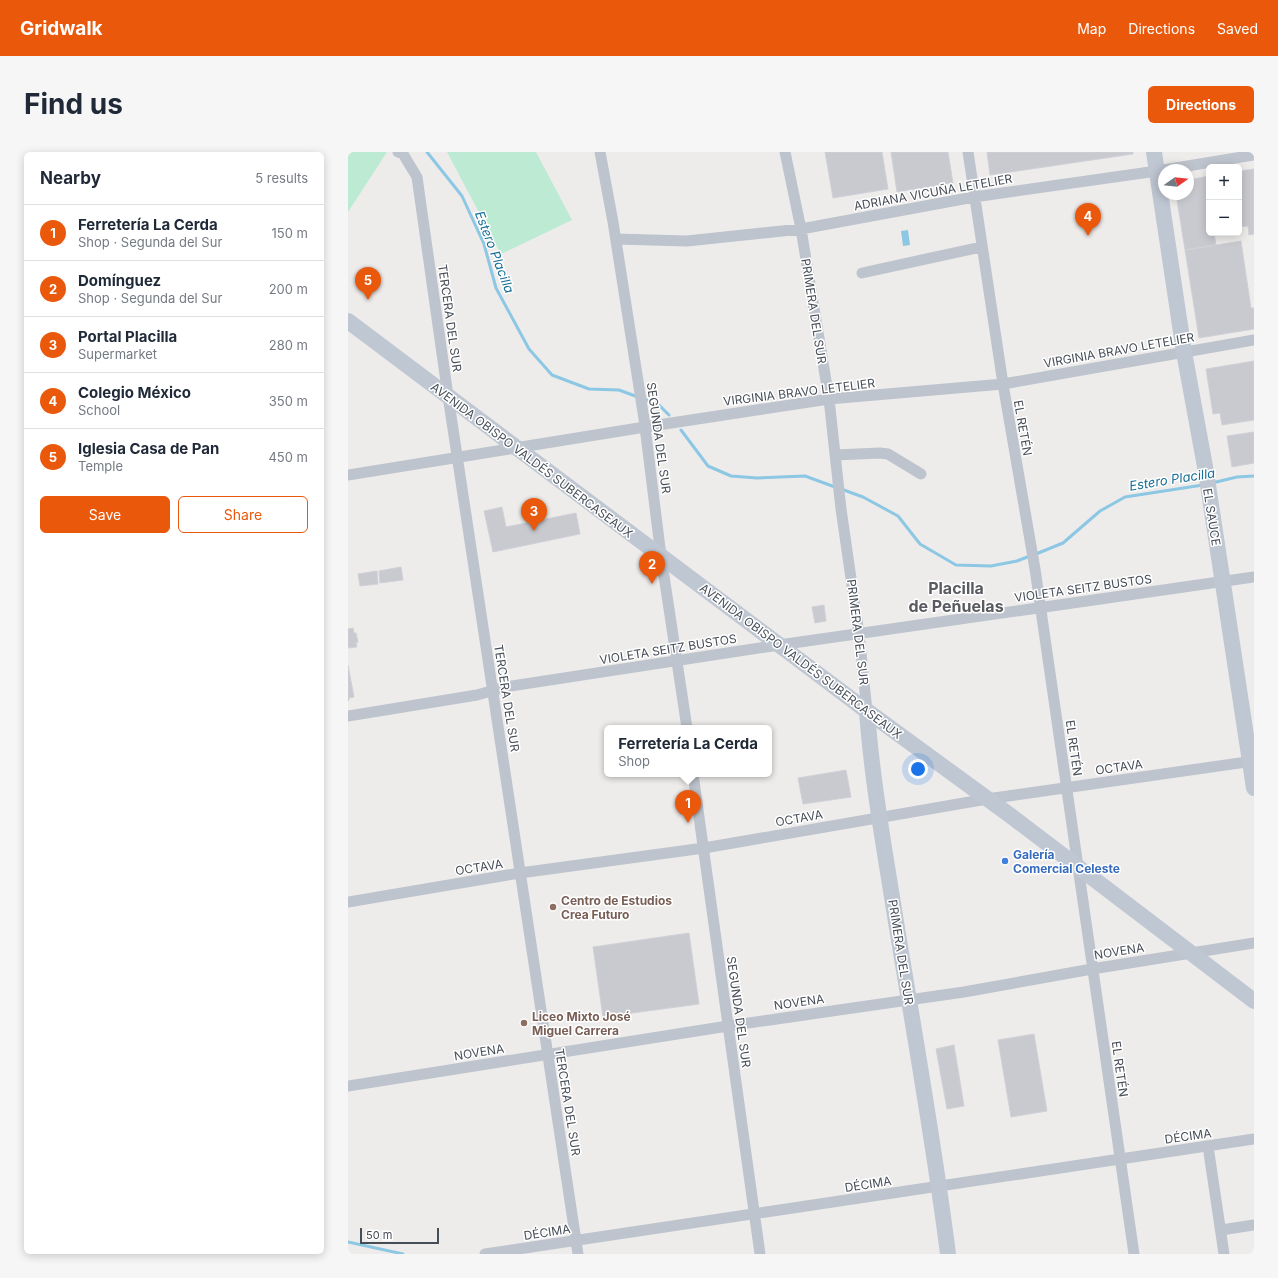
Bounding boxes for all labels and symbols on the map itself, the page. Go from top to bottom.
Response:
north arrow [1158,164,1194,200]
street label: ADRIANA VICUÑA LETELIER [853,171,1014,213]
pin: 4 [1075,203,1101,236]
water label: Estero Placilla [472,209,518,295]
street label: PRIMERA DEL SUR [798,257,830,365]
street label: TERCERA DEL SUR [435,263,465,373]
pin: 5 [355,267,381,300]
street label: VIRGINIA BRAVO LETELIER [1043,329,1196,371]
street label: VIRGINIA BRAVO LETELIER [722,375,876,409]
street label: AVENIDA OBISPO VALDÉS SUBERCASEAUX [428,379,636,541]
street label: SEGUNDA DEL SUR [644,381,674,495]
street label: EL RETÉN [1011,399,1035,457]
water label: Estero Placilla [1128,464,1216,494]
street label: EL SAUCE [1200,487,1224,547]
pin: 3 [521,498,547,531]
pin: 2 [639,551,665,584]
street label: VIOLETA SEITZ BUSTOS [1013,571,1153,605]
street label: PRIMERA DEL SUR [844,578,872,686]
district label: Placilla de Peñuelas [908,578,1004,616]
street label: AVENIDA OBISPO VALDÉS SUBERCASEAUX [697,580,905,742]
street label: VIOLETA SEITZ BUSTOS [598,631,738,667]
street label: TERCERA DEL SUR [491,643,523,753]
street label: EL RETÉN [1063,719,1085,777]
street label: OCTAVA [1094,756,1144,778]
your location [908,759,928,779]
pin: 1 [675,790,701,823]
street label: OCTAVA [774,806,824,830]
place label: Galería Comercial Celeste [1013,847,1120,876]
street label: OCTAVA [454,856,504,878]
marker: Galería Comercial Celeste [1000,856,1010,866]
place label: Centro de Estudios Crea Futuro [561,893,672,922]
street label: PRIMERA DEL SUR [885,898,917,1006]
marker: Centro de Estudios Crea Futuro [548,902,558,912]
street label: NOVENA [1093,940,1145,962]
street label: SEGUNDA DEL SUR [724,955,754,1069]
street label: NOVENA [773,991,825,1013]
place label: Liceo Mixto José Miguel Carrera [532,1009,631,1038]
marker: Liceo Mixto José Miguel Carrera [519,1018,529,1028]
street label: EL RETÉN [1109,1040,1131,1098]
street label: NOVENA [453,1041,505,1063]
street label: TERCERA DEL SUR [552,1047,584,1157]
street label: DÉCIMA [1164,1125,1212,1147]
street label: DÉCIMA [844,1173,892,1195]
street label: DÉCIMA [523,1221,571,1243]
scale bar [360,1226,439,1245]

